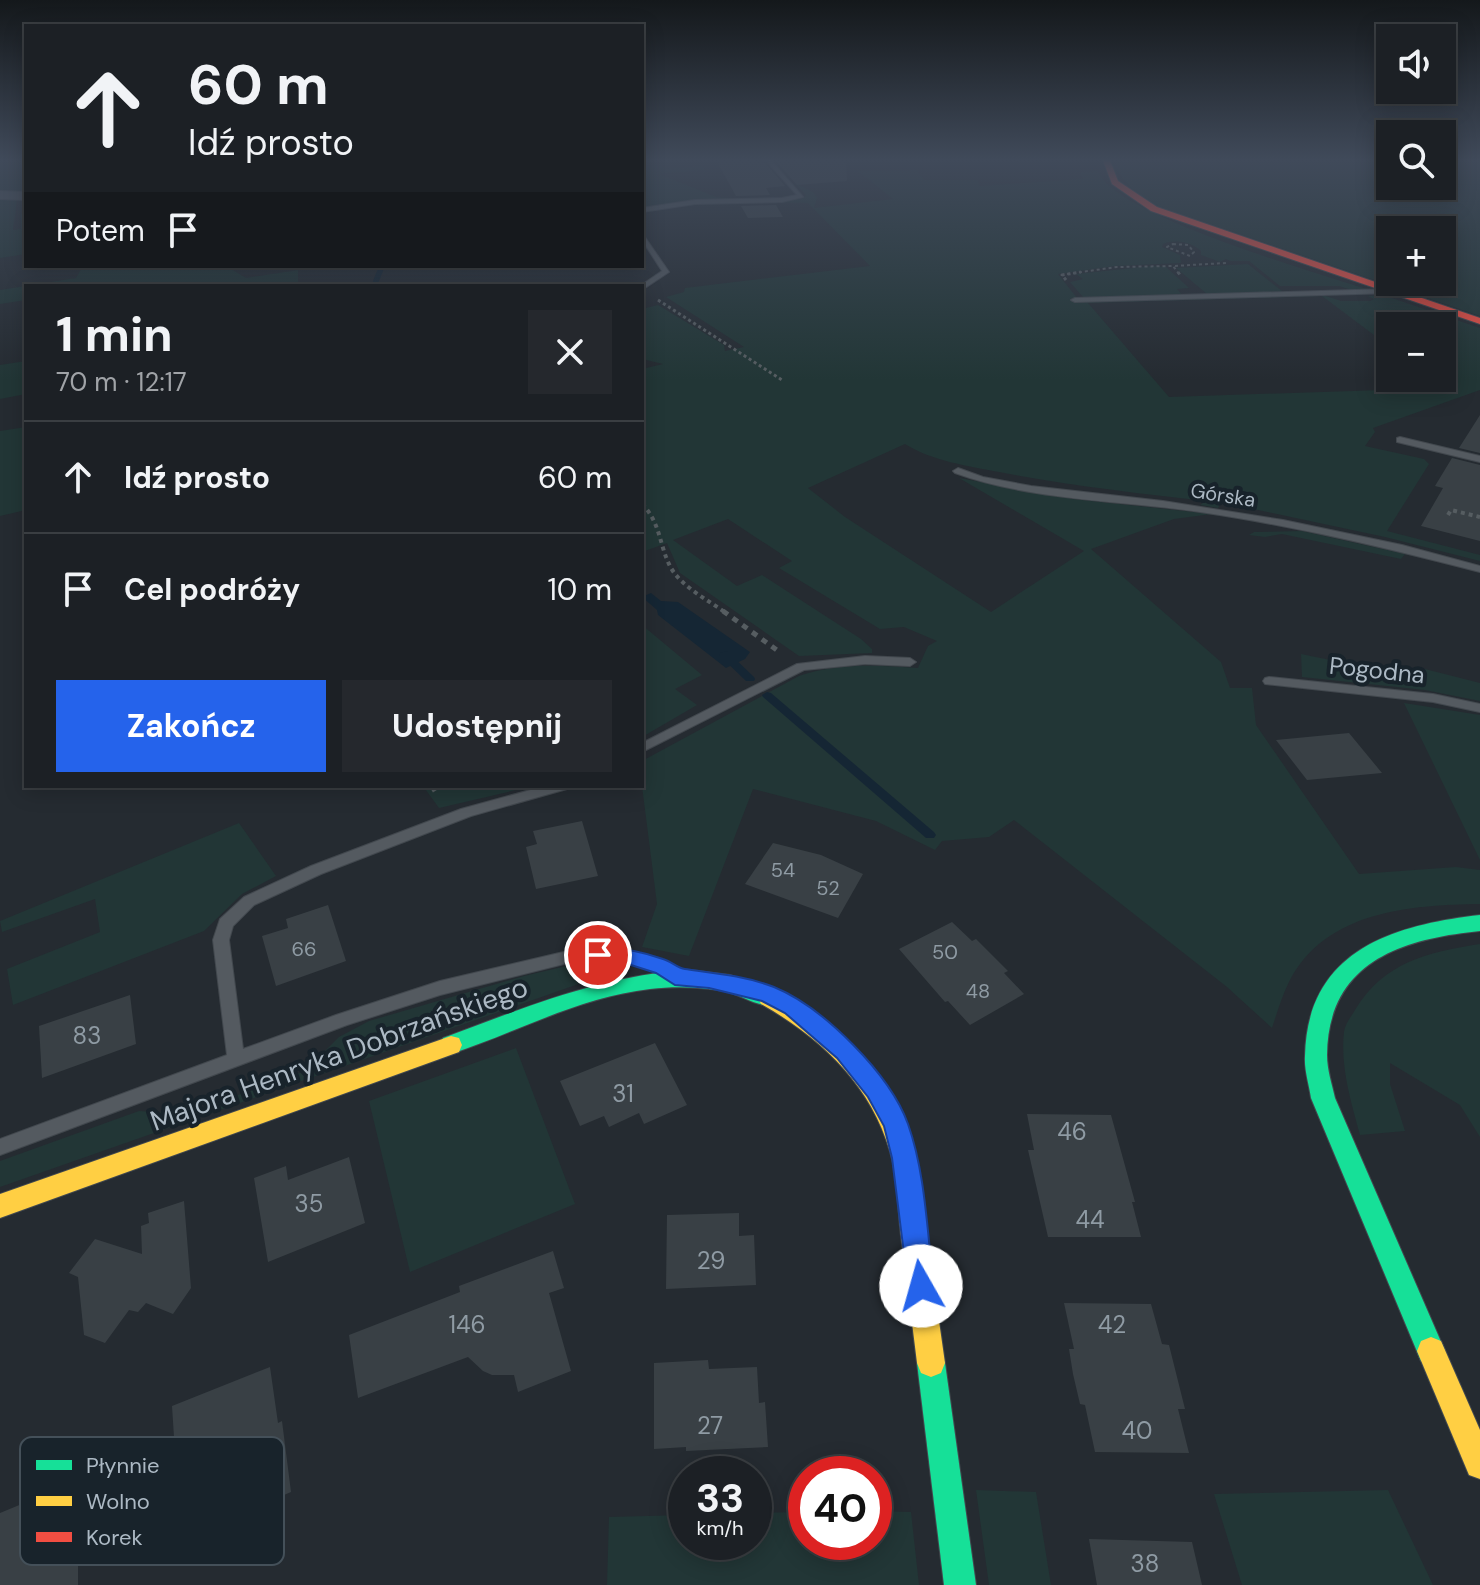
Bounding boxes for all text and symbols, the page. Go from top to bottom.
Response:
map controls [1376,24,1456,392]
button: sound [1376,24,1456,104]
text: 60 m [188,48,329,121]
icon: ahead [56,56,160,160]
text: Idź prosto [188,119,354,166]
button: search [1376,120,1456,200]
icon: arrive [161,208,205,252]
text: Potem [56,211,145,250]
button: + [1376,216,1456,296]
text: 1 min [56,303,173,366]
button: close [528,310,612,394]
button: − [1376,312,1456,392]
text: 70 m · 12:17 [56,365,187,399]
icon: ahead [56,455,100,499]
text: Idź prosto [124,458,270,497]
text: 60 m [538,458,612,497]
street label: Górska [1189,477,1257,513]
icon: arrive [56,567,100,611]
text: Cel podróży [124,570,300,609]
text: 10 m [547,570,612,609]
street label: Pogodna [1328,650,1426,690]
button: Zakończ [56,680,326,772]
button: Udostępnij [342,680,612,772]
house number: 54 [771,857,795,883]
house number: 52 [816,875,840,901]
pin [564,921,632,989]
icon: arrive [576,933,620,977]
house number: 66 [291,936,317,962]
house number: 50 [932,939,958,965]
street label: Majora Henryka Dobrzańskiego [145,968,533,1140]
house number: 48 [966,978,990,1004]
house number: 83 [73,1020,101,1051]
house number: 31 [612,1078,634,1109]
house number: 46 [1057,1116,1087,1147]
house number: 35 [295,1188,323,1219]
house number: 44 [1075,1204,1105,1235]
position arrow [879,1244,963,1328]
house number: 29 [697,1245,725,1276]
house number: 146 [448,1309,486,1340]
house number: 42 [1098,1309,1126,1340]
house number: 27 [697,1410,723,1441]
house number: 40 [1122,1415,1152,1446]
legend [20,1437,284,1565]
text: Płynnie [86,1451,160,1480]
speed limit sign: 40 [788,1456,892,1560]
text: 33 [696,1472,744,1524]
text: Wolno [86,1487,150,1516]
text: km/h [696,1515,744,1541]
text: Korek [86,1523,142,1552]
house number: 38 [1131,1548,1159,1579]

